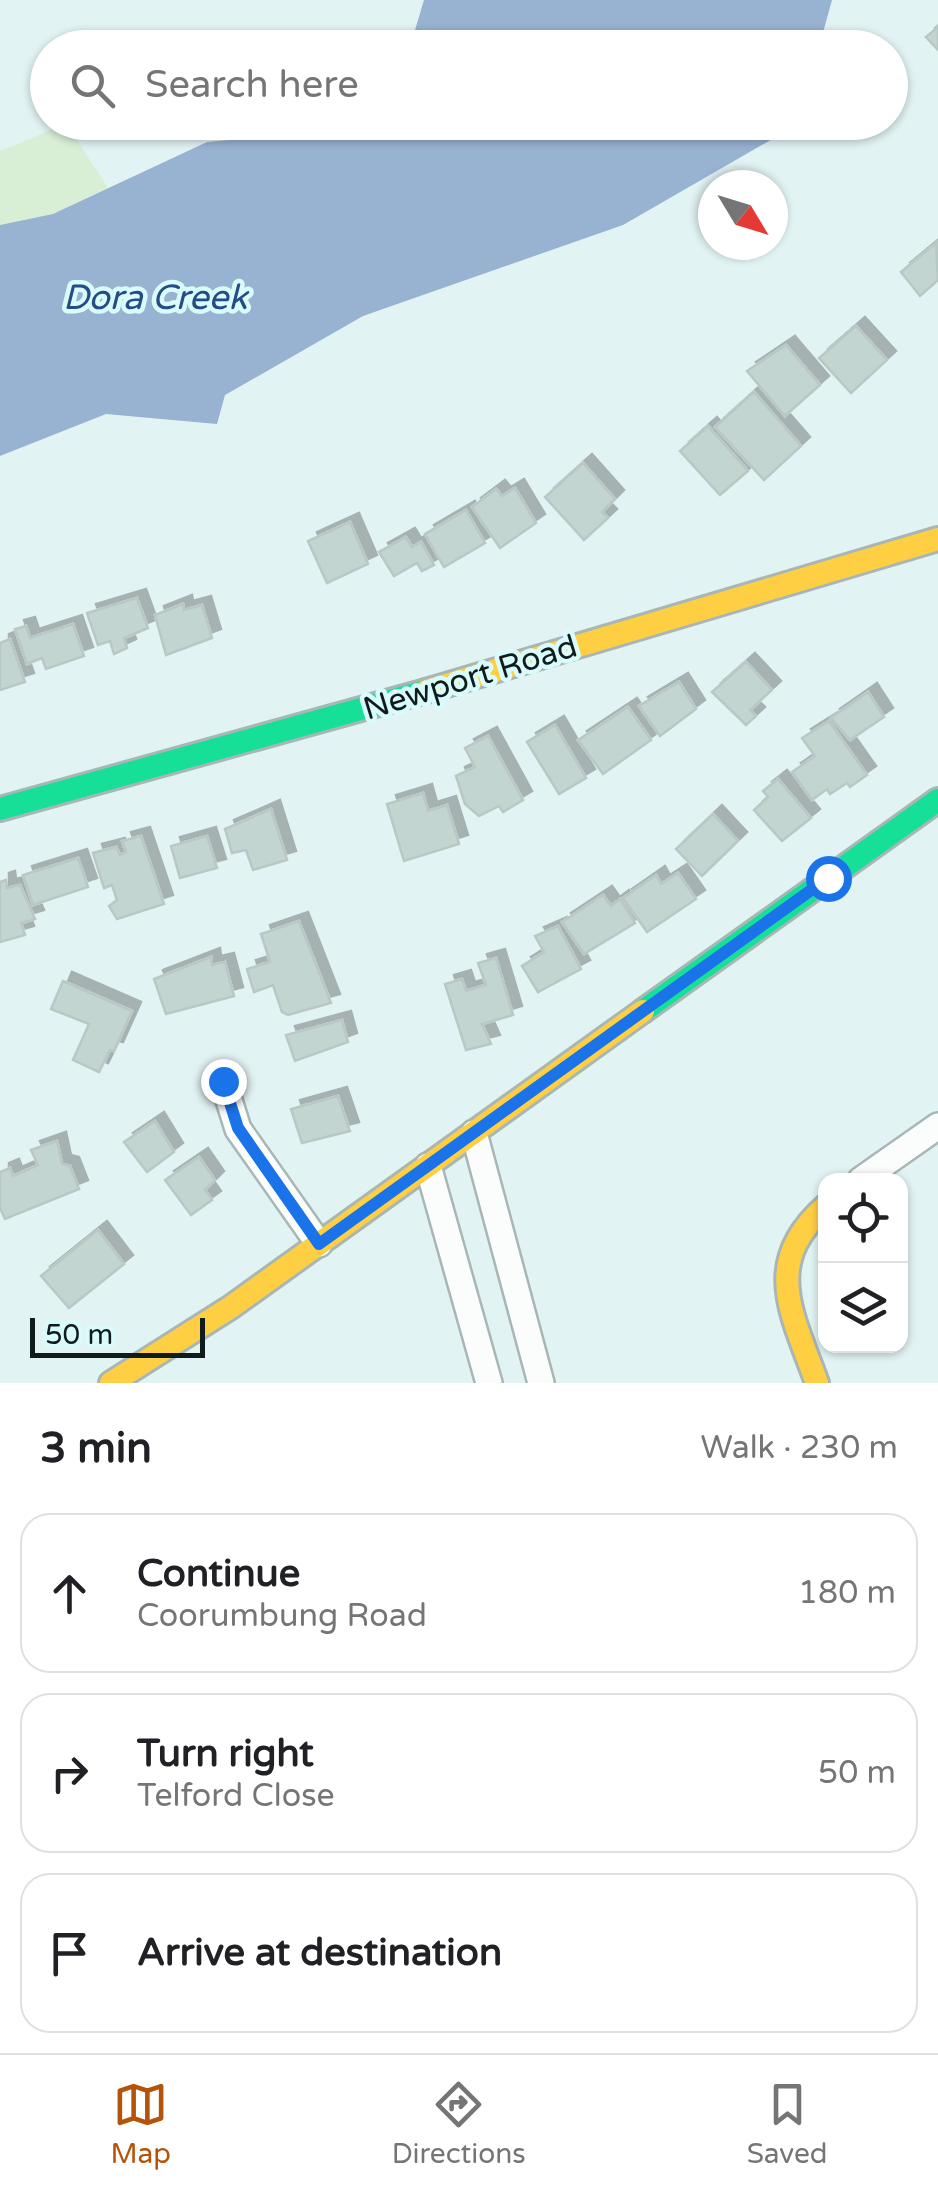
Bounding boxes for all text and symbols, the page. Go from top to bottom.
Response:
search box [30,30,908,140]
icon: search [65,58,120,113]
text: Search here [145,62,359,108]
north arrow [698,170,788,260]
water label: Dora Creek [63,277,250,319]
street label: Newport Road [359,627,582,728]
route start [806,856,852,902]
route end [201,1059,247,1105]
map controls [818,1173,908,1353]
button: locate [818,1173,908,1263]
button: layers [818,1263,908,1353]
scale bar [30,1313,205,1358]
text: 50 m [45,1318,113,1352]
text: 3 min [40,1423,152,1474]
text: Walk · 230 m [701,1429,898,1467]
text: Continue [137,1551,300,1597]
icon: ahead [42,1566,97,1621]
text: 180 m [798,1574,896,1612]
text: Coorumbung Road [137,1597,427,1635]
text: Turn right [137,1731,314,1777]
icon: right [42,1746,97,1801]
text: 50 m [818,1754,896,1792]
text: Telford Close [137,1777,335,1815]
icon: arrive [42,1926,97,1981]
text: Arrive at destination [137,1930,502,1976]
tab: Map [110,2077,171,2171]
tab: Directions [392,2077,526,2171]
tab: Saved [747,2077,828,2171]

